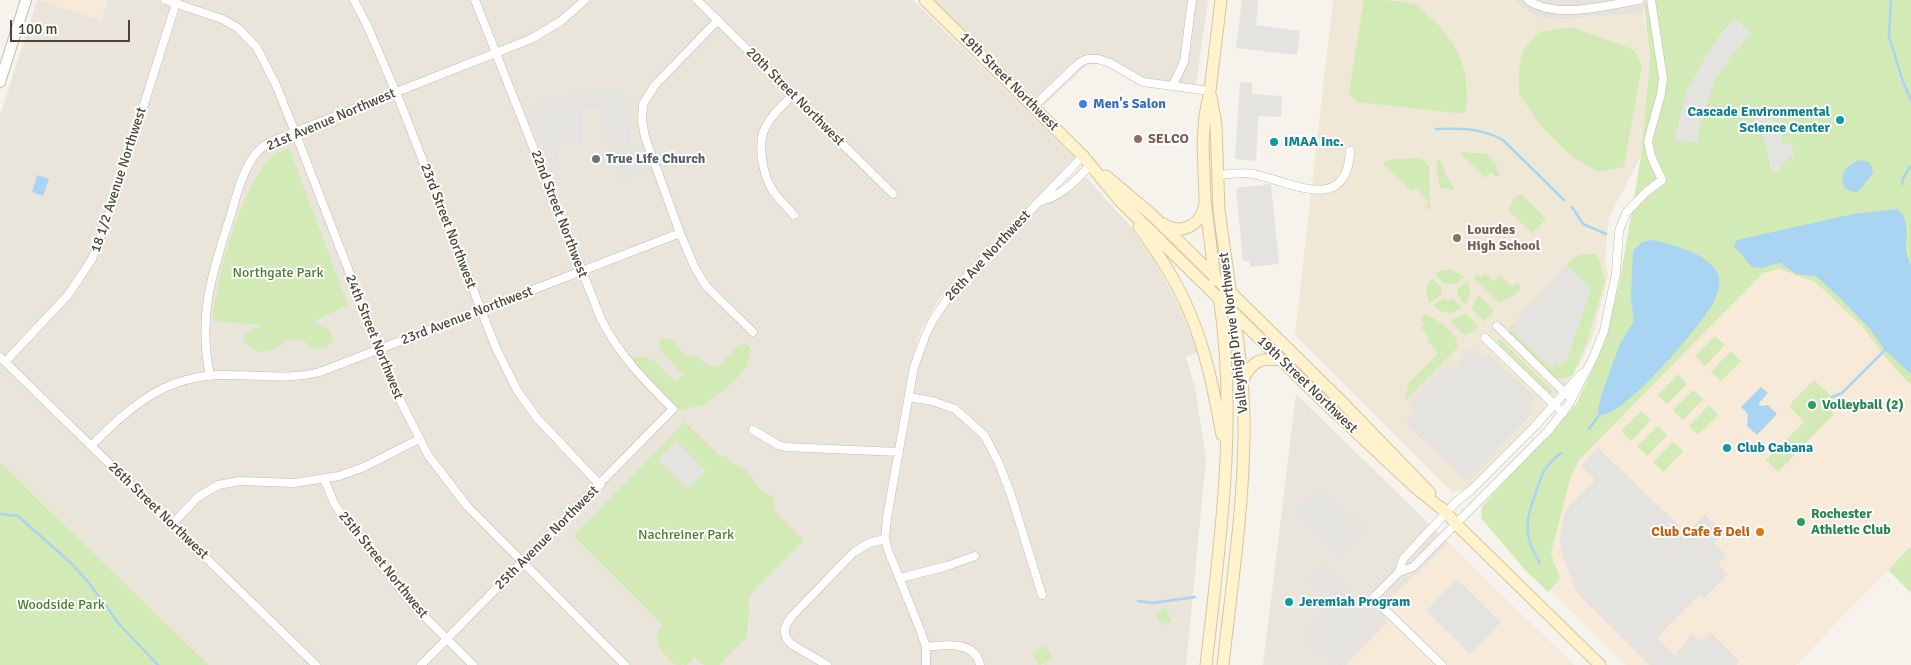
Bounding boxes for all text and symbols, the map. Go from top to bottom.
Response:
scale bar [12,10,132,42]
text: 100 m [18,20,58,38]
street label: 19th Street Northwest [956,29,1062,135]
street label: 20th Street Northwest [742,44,848,150]
street label: 21st Avenue Northwest [264,85,398,155]
place label: Men's Salon [1093,96,1166,112]
marker: Men's Salon [1077,98,1089,110]
place label: Cascade Environmental Science Center [1688,104,1830,136]
street label: 18 1/2 Avenue Northwest [88,105,150,255]
marker: Cascade Environmental Science Center [1834,114,1846,126]
place label: SELCO [1148,131,1189,147]
marker: SELCO [1132,133,1144,145]
place label: IMAA Inc. [1284,134,1344,150]
marker: IMAA Inc. [1268,136,1280,148]
street label: 22nd Street Northwest [527,148,591,280]
place label: True Life Church [606,151,705,167]
marker: True Life Church [590,153,602,165]
street label: 23rd Street Northwest [416,161,480,291]
street label: 26th Ave Northwest [942,207,1034,305]
place label: Lourdes High School [1467,222,1540,254]
marker: Lourdes High School [1451,232,1463,244]
street label: Valleyhigh Drive Northwest [1216,251,1252,415]
park label: Northgate Park [233,265,323,281]
street label: 24th Street Northwest [341,272,407,402]
street label: 23rd Avenue Northwest [399,283,535,349]
street label: 19th Street Northwest [1253,333,1361,437]
place label: Volleyball (2) [1822,397,1904,413]
marker: Volleyball (2) [1806,399,1818,411]
place label: Club Cabana [1737,440,1813,456]
marker: Club Cabana [1721,442,1733,454]
street label: 26th Street Northwest [104,459,212,563]
street label: 25th Avenue Northwest [492,483,602,593]
place label: Rochester Athletic Club [1811,506,1891,538]
street label: 25th Street Northwest [335,508,431,622]
marker: Rochester Athletic Club [1795,516,1807,528]
place label: Club Cafe & Deli [1651,524,1750,540]
marker: Club Cafe & Deli [1754,526,1766,538]
park label: Nachreiner Park [638,527,734,543]
place label: Jeremiah Program [1299,594,1410,610]
marker: Jeremiah Program [1283,596,1295,608]
park label: Woodside Park [17,597,105,613]

